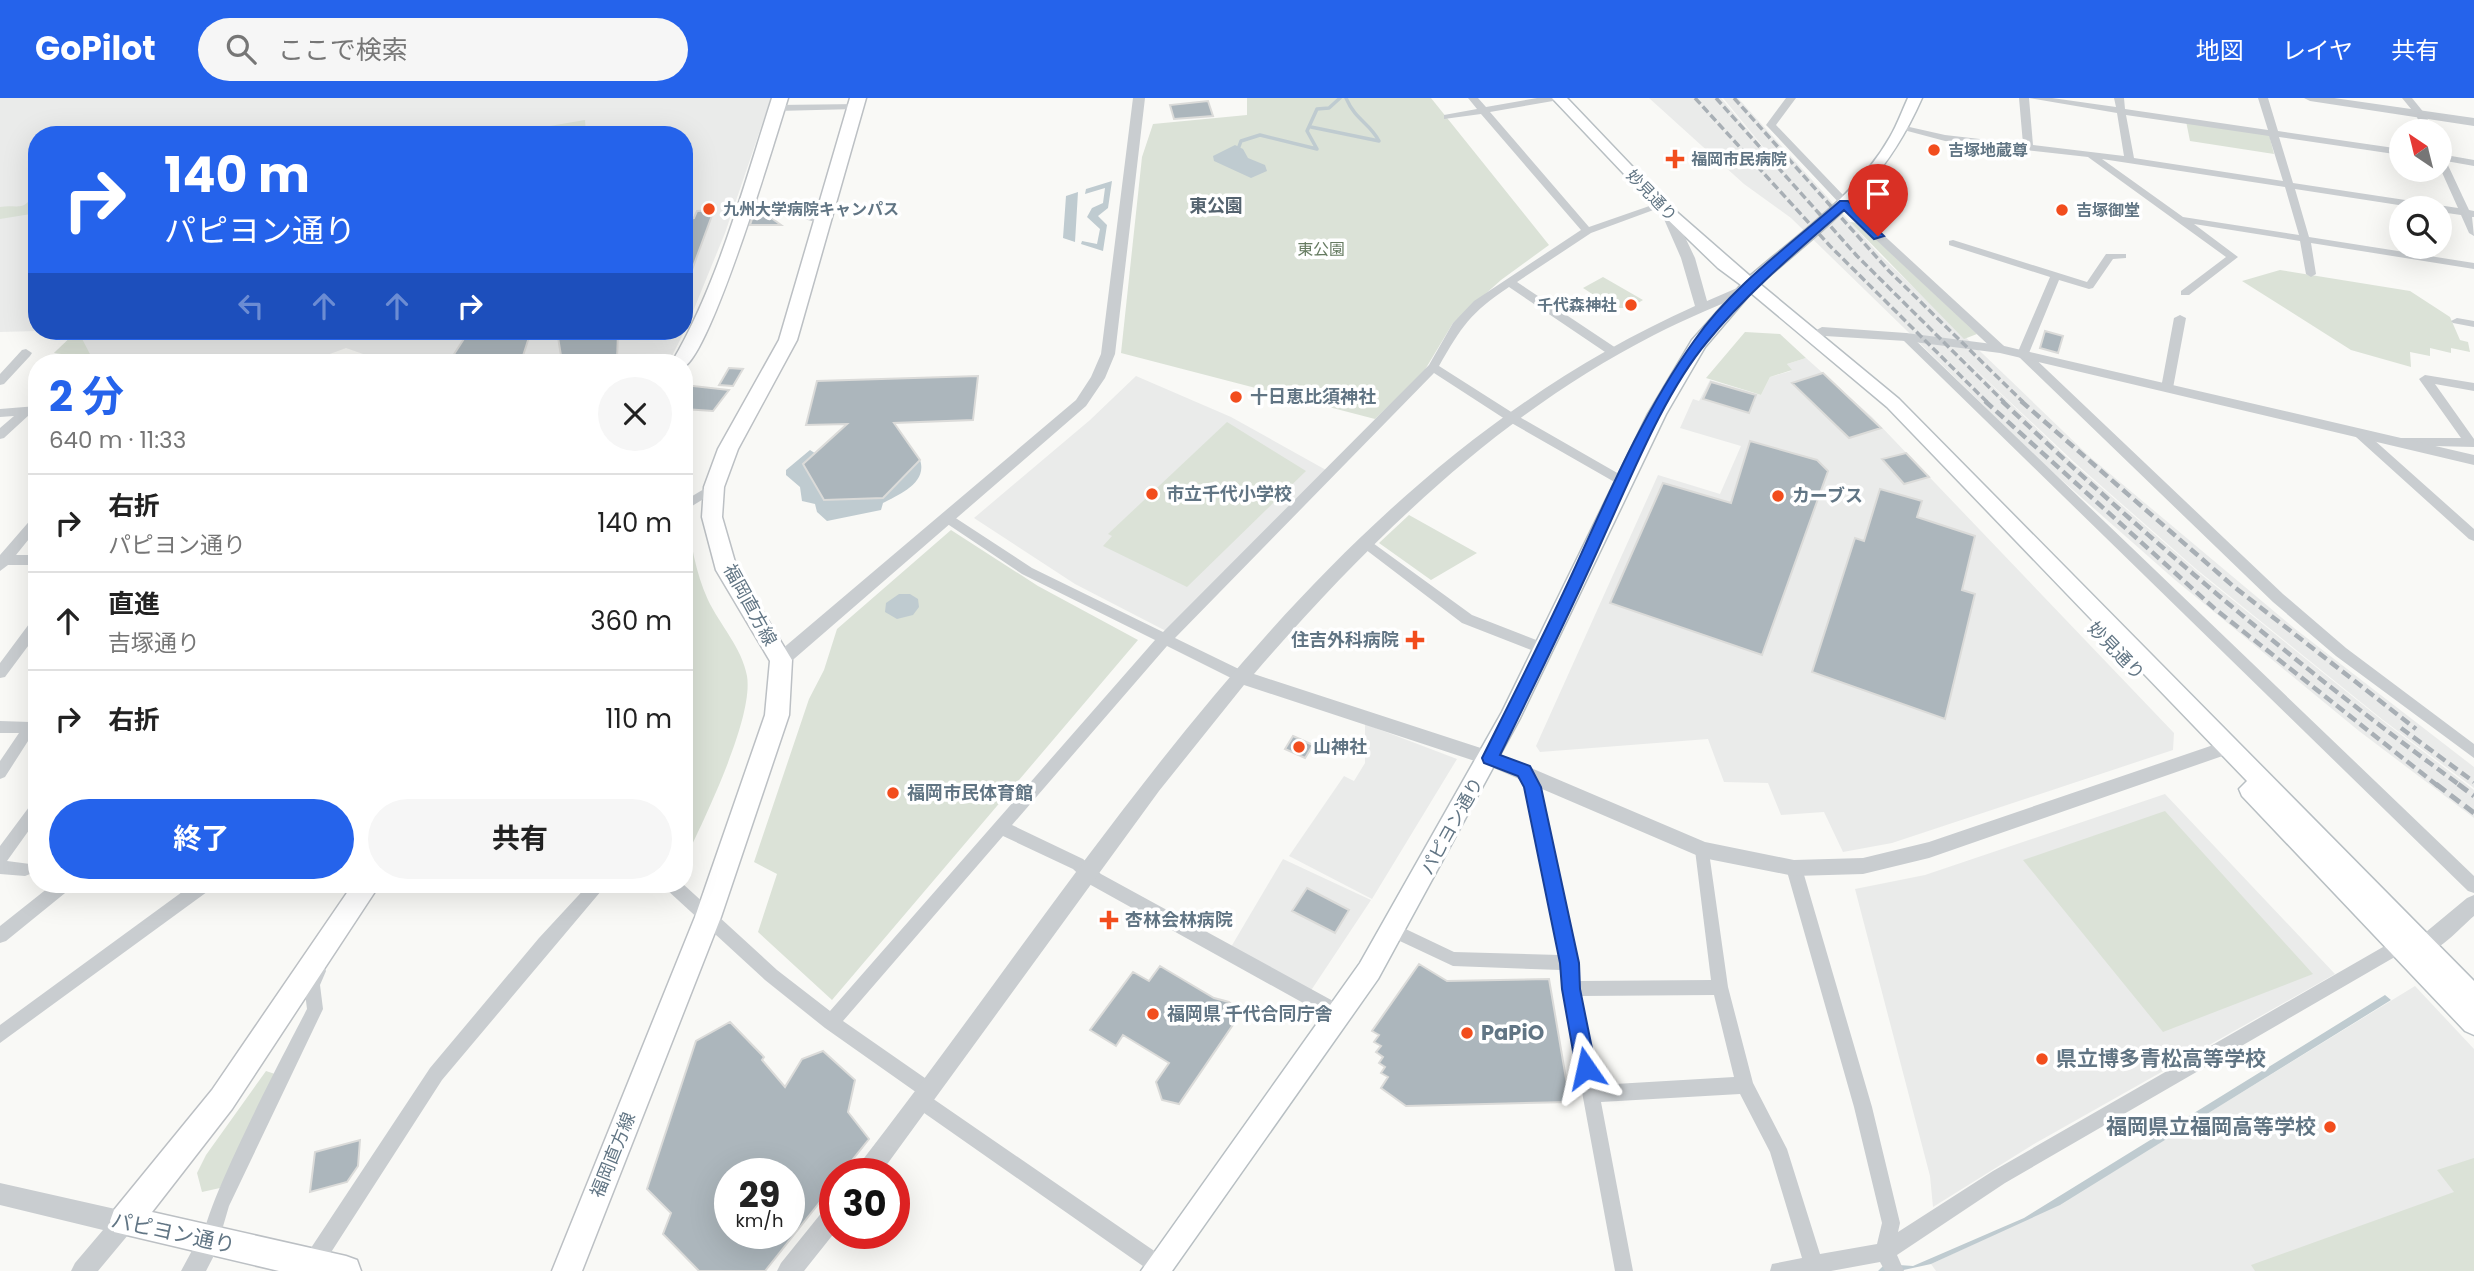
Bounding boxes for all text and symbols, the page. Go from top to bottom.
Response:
search box [198,18,688,81]
text: GoPilot [35,25,156,72]
icon: search [222,30,260,68]
text: ここで検索 [278,32,408,68]
text: 地図 [2196,34,2244,67]
text: レイヤ [2282,34,2353,67]
text: 共有 [2391,34,2439,67]
north arrow [2389,119,2452,182]
map controls [2389,119,2452,259]
place label: 吉塚地蔵尊 [1948,139,2028,162]
text: 140 m [164,141,310,209]
marker: 吉塚地蔵尊 [1926,142,1942,158]
place label: 福岡市民病院 [1691,148,1787,171]
marker: 福岡市民病院 [1665,149,1685,169]
icon: right [49,154,140,245]
street label: 妙見通り [1621,164,1682,226]
pin [1848,164,1908,236]
icon: arrive [1859,175,1897,213]
district label: 東公園 [1189,193,1243,218]
button: search [2389,196,2452,259]
place label: 九州大学病院キャンパス [723,198,899,221]
place label: 吉塚御堂 [2076,199,2140,222]
marker: 九州大学病院キャンパス [701,201,717,217]
marker: 吉塚御堂 [2054,202,2070,218]
text: パピヨン通り [164,208,356,253]
park label: 東公園 [1297,238,1345,261]
icon: left [232,287,270,325]
icon: ahead [305,287,343,325]
icon: ahead [378,287,416,325]
icon: right [451,287,489,325]
place label: 千代森神社 [1537,294,1617,317]
marker: 千代森神社 [1623,297,1639,313]
text: 2 分 [49,367,124,426]
button: close [598,377,672,451]
place label: 十日恵比須神社 [1250,384,1376,409]
marker: 十日恵比須神社 [1228,389,1244,405]
text: 640 m · 11:33 [49,424,186,456]
place label: 市立千代小学校 [1166,481,1292,506]
place label: カーブス [1792,483,1863,508]
marker: 市立千代小学校 [1144,486,1160,502]
text: 右折 [108,488,160,524]
marker: カーブス [1770,488,1786,504]
icon: right [49,504,87,542]
text: 140 m [597,505,672,541]
text: パピヨン通り [108,529,246,561]
street label: 福岡直方線 [718,559,783,650]
text: 直進 [108,586,160,622]
icon: ahead [49,602,87,640]
text: 360 m [590,603,672,639]
street label: 妙見通り [2082,616,2150,685]
text: 吉塚通り [108,627,200,659]
place label: 住吉外科病院 [1291,627,1399,652]
marker: 住吉外科病院 [1405,630,1425,650]
icon: right [49,700,87,738]
text: 110 m [605,701,672,737]
text: 右折 [108,702,160,738]
place label: 山神社 [1313,734,1367,759]
marker: 山神社 [1291,739,1307,755]
street label: パピヨン通り [1414,772,1489,879]
place label: 福岡市民体育館 [907,780,1033,805]
marker: 福岡市民体育館 [885,785,901,801]
button: 終了 [49,799,354,879]
button: 共有 [368,799,672,879]
place label: 杏林会林病院 [1125,907,1233,932]
marker: 杏林会林病院 [1099,910,1119,930]
place label: 福岡県 千代合同庁舎 [1167,1001,1333,1026]
marker: 福岡県 千代合同庁舎 [1145,1006,1161,1022]
place label: PaPiO [1481,1018,1544,1047]
marker: PaPiO [1459,1025,1475,1041]
position arrow [1549,1031,1623,1105]
place label: 県立博多青松高等学校 [2056,1044,2266,1073]
marker: 県立博多青松高等学校 [2034,1051,2050,1067]
street label: 福岡直方線 [584,1108,641,1201]
place label: 福岡県立福岡高等学校 [2106,1112,2316,1141]
marker: 福岡県立福岡高等学校 [2322,1119,2338,1135]
speed limit sign: 30 [819,1158,910,1249]
text: 29 [739,1170,780,1219]
street label: パピヨン通り [108,1205,238,1260]
text: km/h [736,1208,783,1233]

